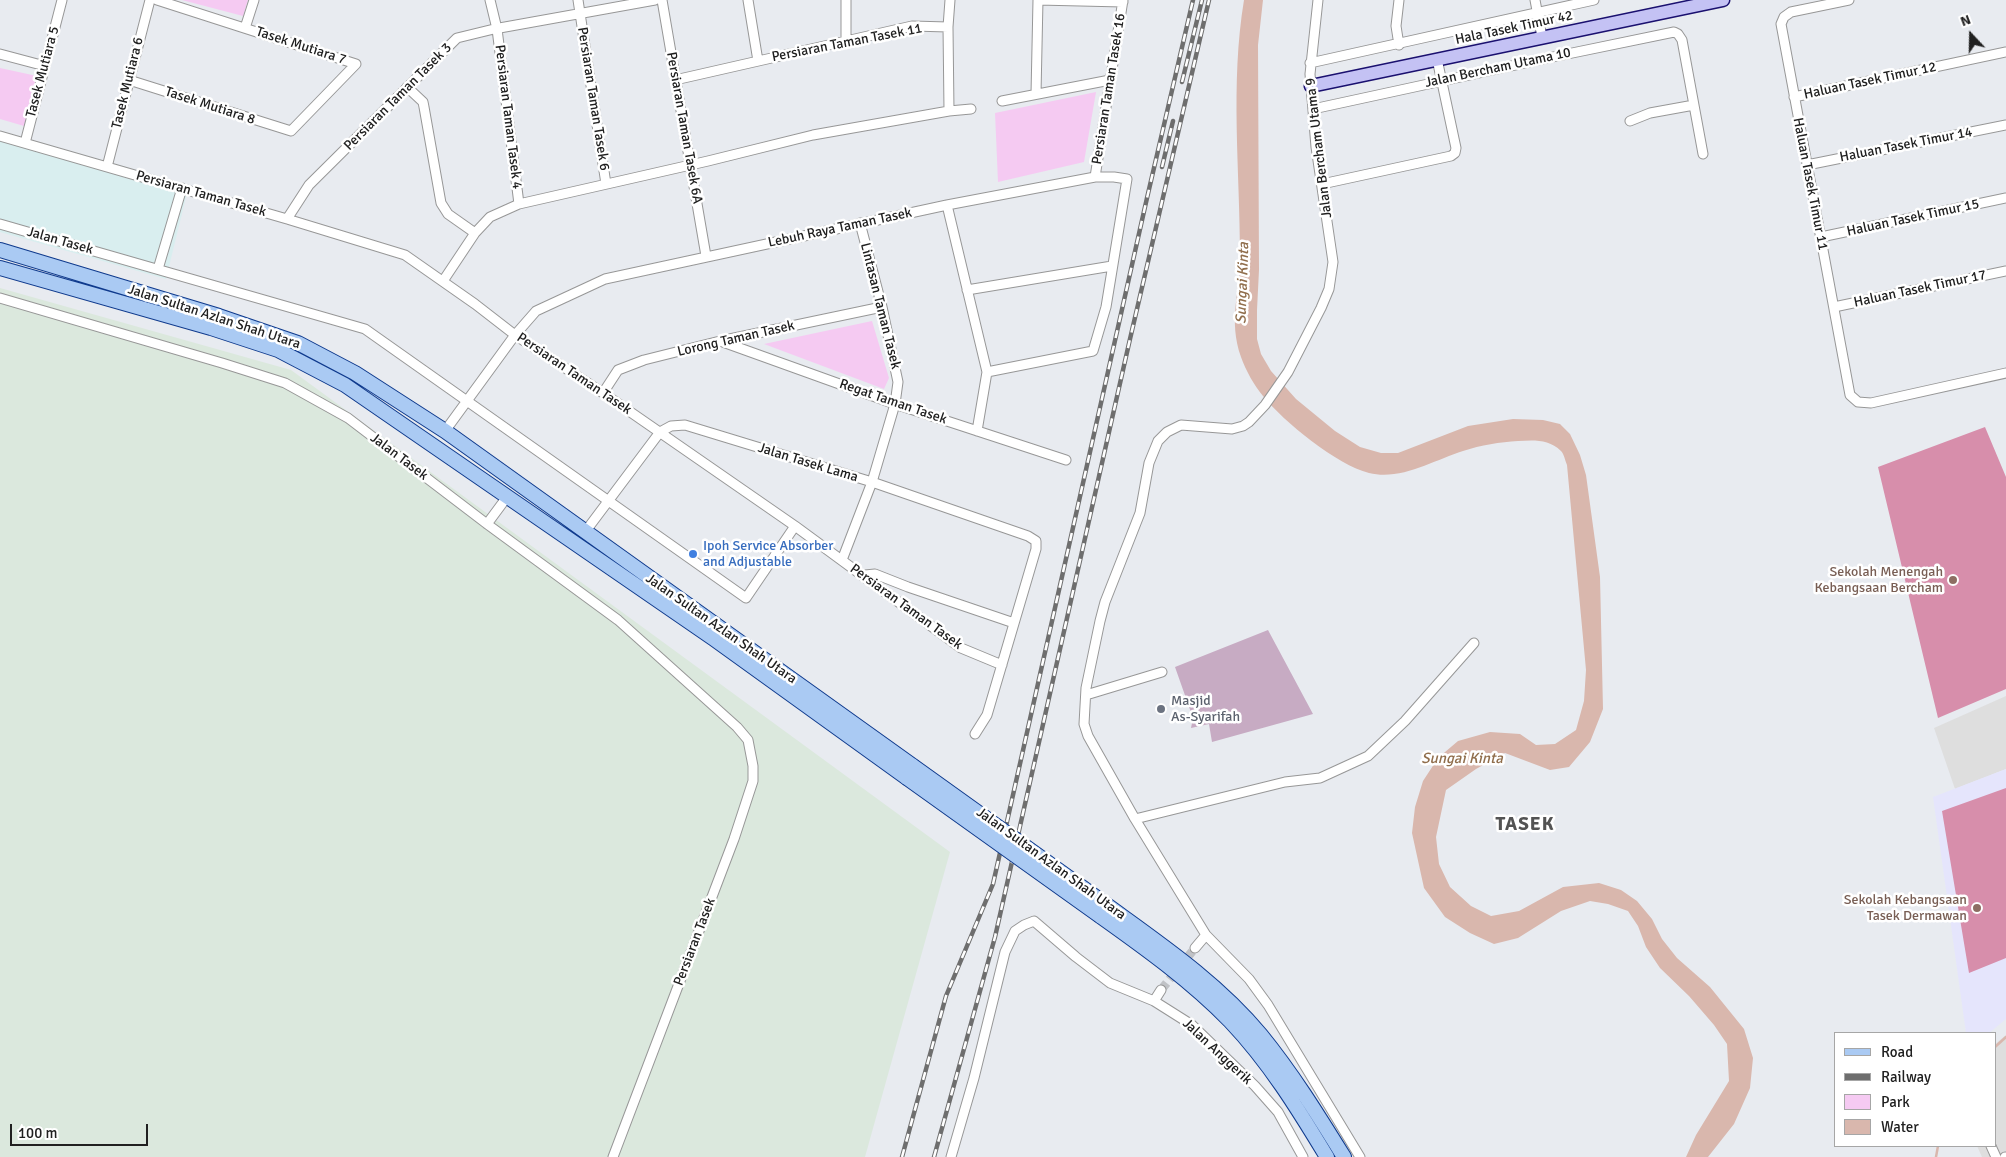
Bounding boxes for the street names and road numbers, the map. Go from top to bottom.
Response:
street label: Hala Tasek Timur 42 [1454,7,1574,49]
street label: Persiaran Taman Tasek 16 [1089,12,1129,166]
street label: Persiaran Taman Tasek 11 [770,20,924,66]
street label: Tasek Mutiara 7 [254,24,348,68]
street label: Tasek Mutiara 5 [23,25,63,119]
street label: Persiaran Taman Tasek 6 [573,26,613,172]
street label: Tasek Mutiara 6 [108,35,148,131]
street label: Persiaran Taman Tasek 3 [341,40,455,154]
street label: Persiaran Taman Tasek 4 [491,44,525,190]
street label: Jalan Bercham Utama 10 [1424,44,1572,92]
street label: Persiaran Taman Tasek 6A [662,51,706,205]
street label: Haluan Tasek Timur 12 [1802,59,1938,103]
street label: Jalan Bercham Utama 9 [1302,77,1336,219]
street label: Tasek Mutiara 8 [163,84,257,128]
street label: Haluan Tasek Timur 11 [1789,116,1831,252]
street label: Haluan Tasek Timur 14 [1838,124,1974,166]
street label: Persiaran Taman Tasek [134,167,268,221]
street label: Haluan Tasek Timur 15 [1845,196,1981,240]
street label: Lebuh Raya Taman Tasek [767,205,913,251]
street label: Jalan Tasek [25,224,95,258]
street label: Lintasan Taman Tasek [856,241,904,371]
street label: Haluan Tasek Timur 17 [1852,267,1988,311]
street label: Jalan Sultan Azlan Shah Utara [126,281,302,353]
street label: Lorong Taman Tasek [676,317,796,361]
street label: Persiaran Taman Tasek [513,329,635,419]
street label: Regat Taman Tasek [837,376,949,428]
street label: Jalan Tasek [367,430,431,484]
street label: Jalan Tasek Lama [756,440,860,486]
street label: Persiaran Taman Tasek [847,561,965,653]
street label: Jalan Sultan Azlan Shah Utara [642,570,800,688]
street label: Jalan Sultan Azlan Shah Utara [973,804,1129,924]
street label: Persiaran Tasek [671,896,719,988]
street label: Jalan Anggerik [1179,1015,1255,1089]

